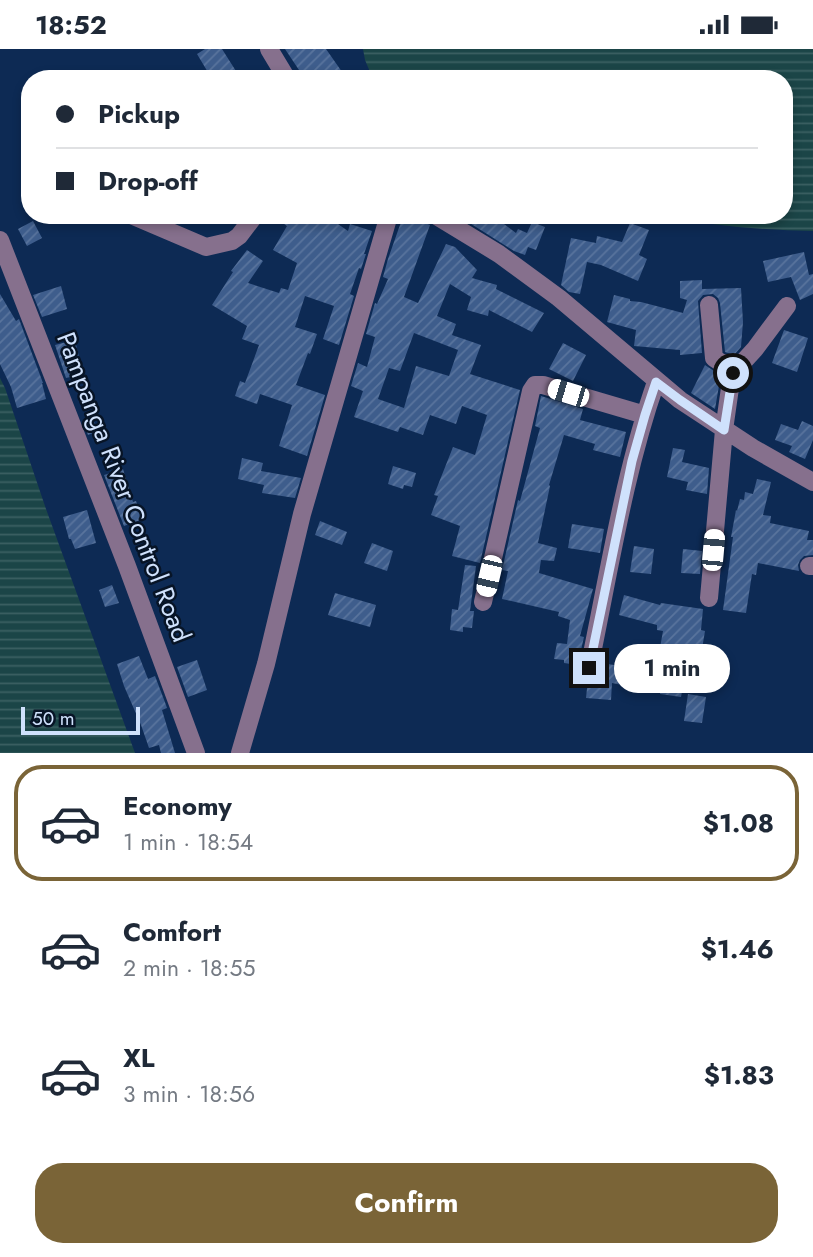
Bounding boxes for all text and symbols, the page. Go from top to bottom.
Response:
text: 18:52 [35,6,107,44]
text: Pickup [98,95,180,133]
text: Drop-off [98,162,198,200]
street label: Pampanga River Control Road [47,326,201,648]
route start [717,357,749,389]
car [545,377,592,409]
car [701,528,726,572]
car [475,553,504,599]
callout: 1 min [614,643,729,693]
text: 1 min [643,651,701,685]
route end [573,652,605,684]
scale bar [21,704,140,736]
text: 50 m [32,705,75,732]
text: Economy [123,787,232,825]
icon: car [39,792,102,855]
text: $1.08 [703,804,774,842]
text: 1 min · 18:54 [123,825,253,859]
text: Comfort [123,913,221,951]
icon: car [39,918,102,981]
text: $1.46 [701,930,774,968]
text: 2 min · 18:55 [123,951,255,985]
text: XL [123,1039,155,1077]
icon: car [39,1044,102,1107]
text: $1.83 [704,1056,774,1094]
text: 3 min · 18:56 [123,1077,255,1111]
button: Confirm [35,1163,778,1243]

